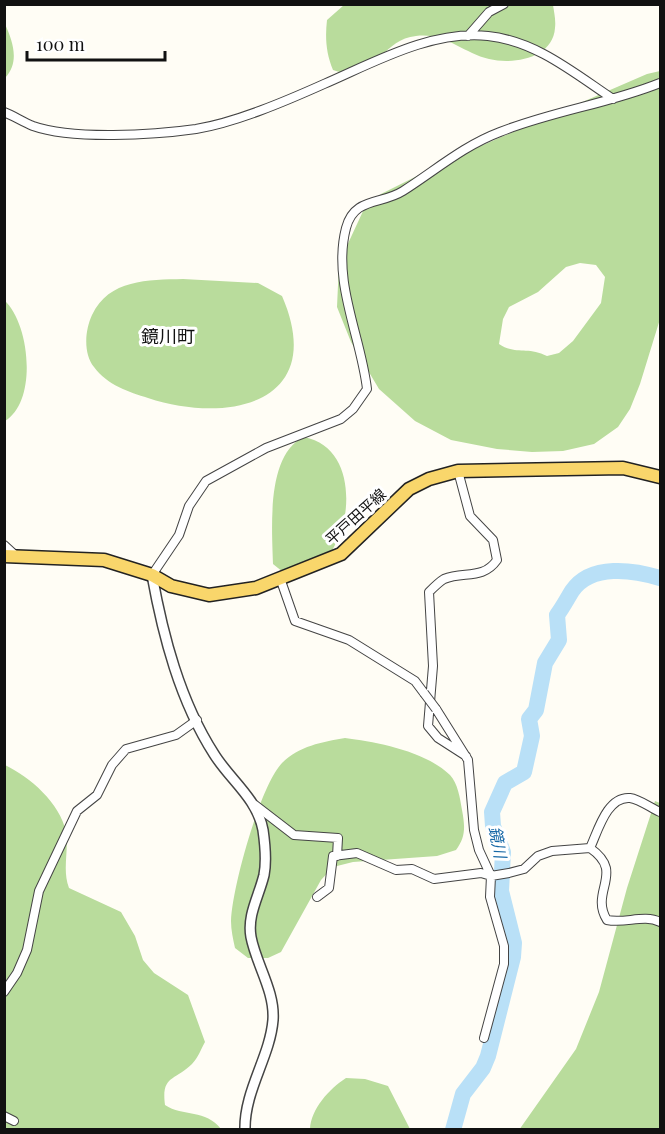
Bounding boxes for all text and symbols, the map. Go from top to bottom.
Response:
scale bar [27,24,165,62]
text: 100 m [36,32,85,56]
district label: 鏡川町 [141,324,195,348]
street label: 平戸田平線 [321,484,390,549]
water label: 鏡川 [485,824,512,862]

